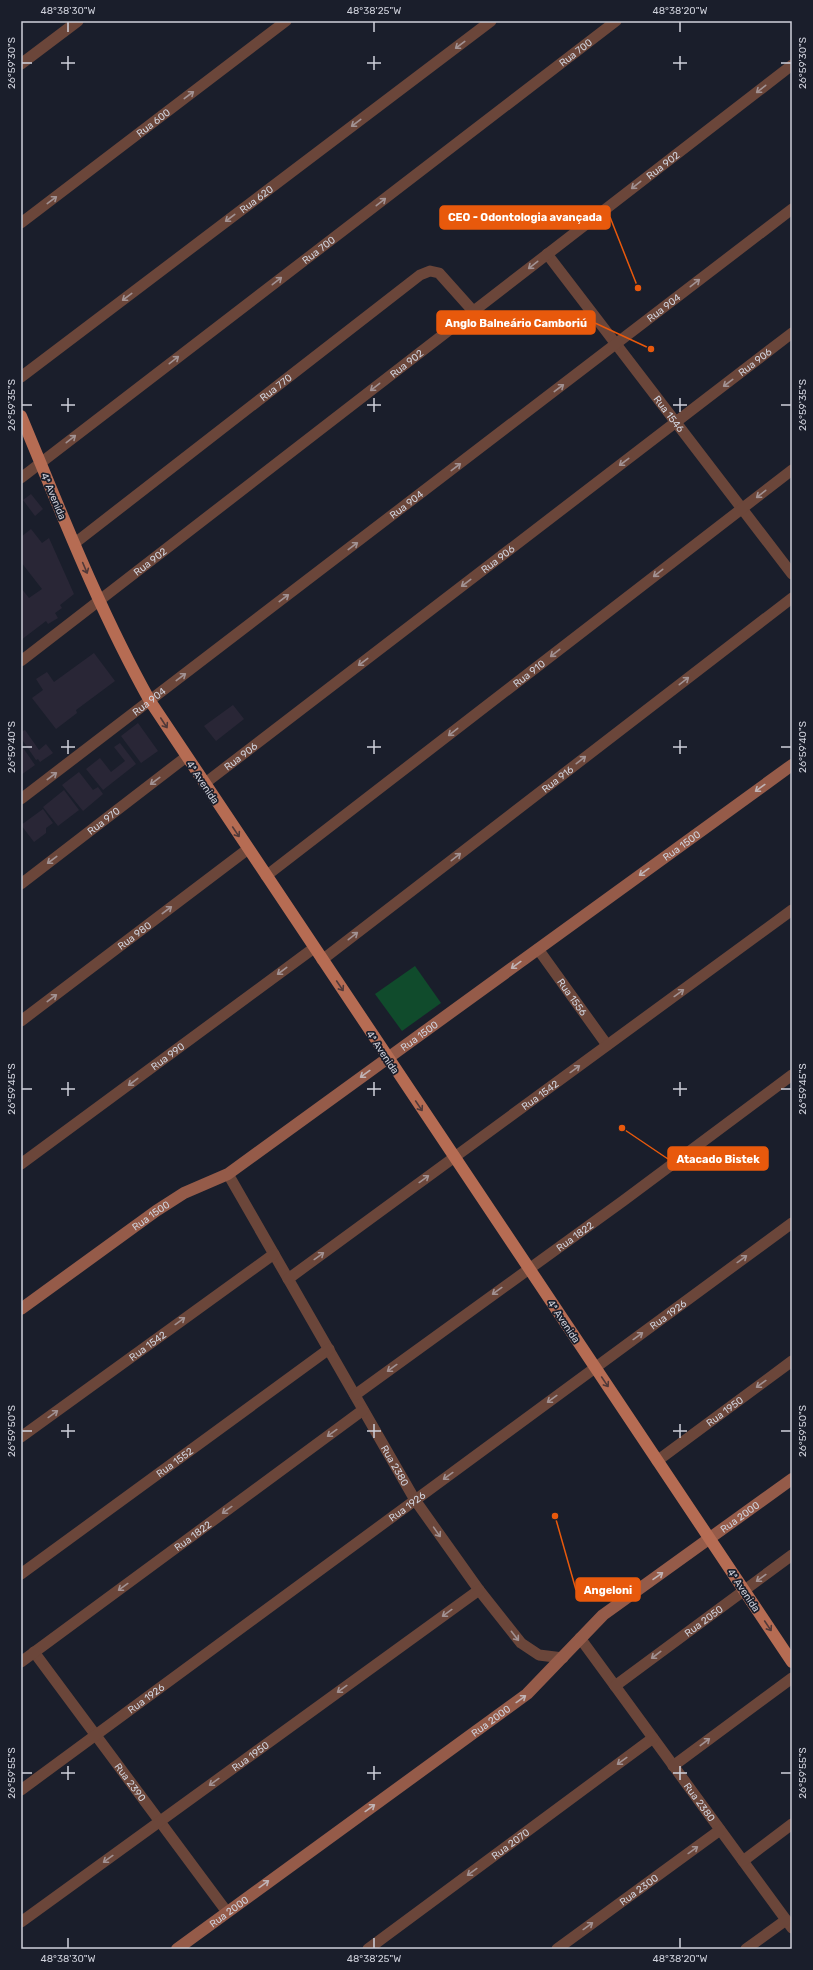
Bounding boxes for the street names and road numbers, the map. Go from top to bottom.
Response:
street label: Rua 700 [557,37,595,69]
street label: Rua 600 [134,106,173,140]
street label: Rua 902 [644,149,682,182]
street label: Rua 620 [238,183,276,216]
street label: Rua 700 [300,234,338,267]
street label: Rua 904 [645,292,683,325]
street label: Rua 906 [736,346,774,379]
street label: Rua 902 [388,347,426,381]
street label: Rua 770 [258,372,295,404]
street label: Rua 1546 [651,393,686,435]
street label: 4ª Avenida [38,471,68,521]
street label: Rua 904 [388,488,426,522]
street label: Rua 906 [479,543,517,576]
street label: Rua 902 [132,545,170,579]
street label: Rua 910 [511,658,548,690]
street label: Rua 904 [130,685,169,719]
street label: Rua 906 [222,740,260,773]
street label: 4ª Avenida [183,759,221,806]
street label: Rua 916 [540,764,576,796]
street label: Rua 970 [85,805,123,838]
street label: Rua 1500 [661,828,703,864]
street label: Rua 980 [116,919,154,953]
street label: Rua 1556 [554,977,589,1018]
street label: Rua 1500 [398,1019,441,1054]
street label: 4ª Avenida [363,1029,401,1076]
street label: Rua 990 [149,1040,187,1073]
street label: Rua 1542 [519,1078,561,1113]
street label: Rua 1500 [130,1199,172,1233]
street label: Rua 1822 [554,1219,596,1254]
street label: 4ª Avenida [544,1298,582,1345]
street label: Rua 1926 [648,1298,689,1333]
street label: Rua 1542 [127,1329,169,1364]
street label: Rua 1950 [704,1394,746,1429]
street label: Rua 2380 [378,1443,411,1489]
street label: Rua 1552 [154,1445,196,1480]
street label: Rua 1926 [387,1490,428,1525]
street label: Rua 2000 [718,1499,762,1536]
street label: Rua 1822 [172,1519,214,1554]
street label: 4ª Avenida [724,1567,762,1614]
street label: Rua 2050 [682,1603,726,1640]
street label: Rua 1926 [126,1681,167,1716]
street label: Rua 2000 [469,1703,513,1740]
street label: Rua 1950 [230,1739,272,1774]
street label: Rua 2390 [112,1761,148,1804]
street label: Rua 2380 [681,1781,717,1824]
street label: Rua 2070 [489,1826,532,1862]
street label: Rua 2300 [617,1872,661,1908]
street label: Rua 2000 [207,1894,251,1930]

